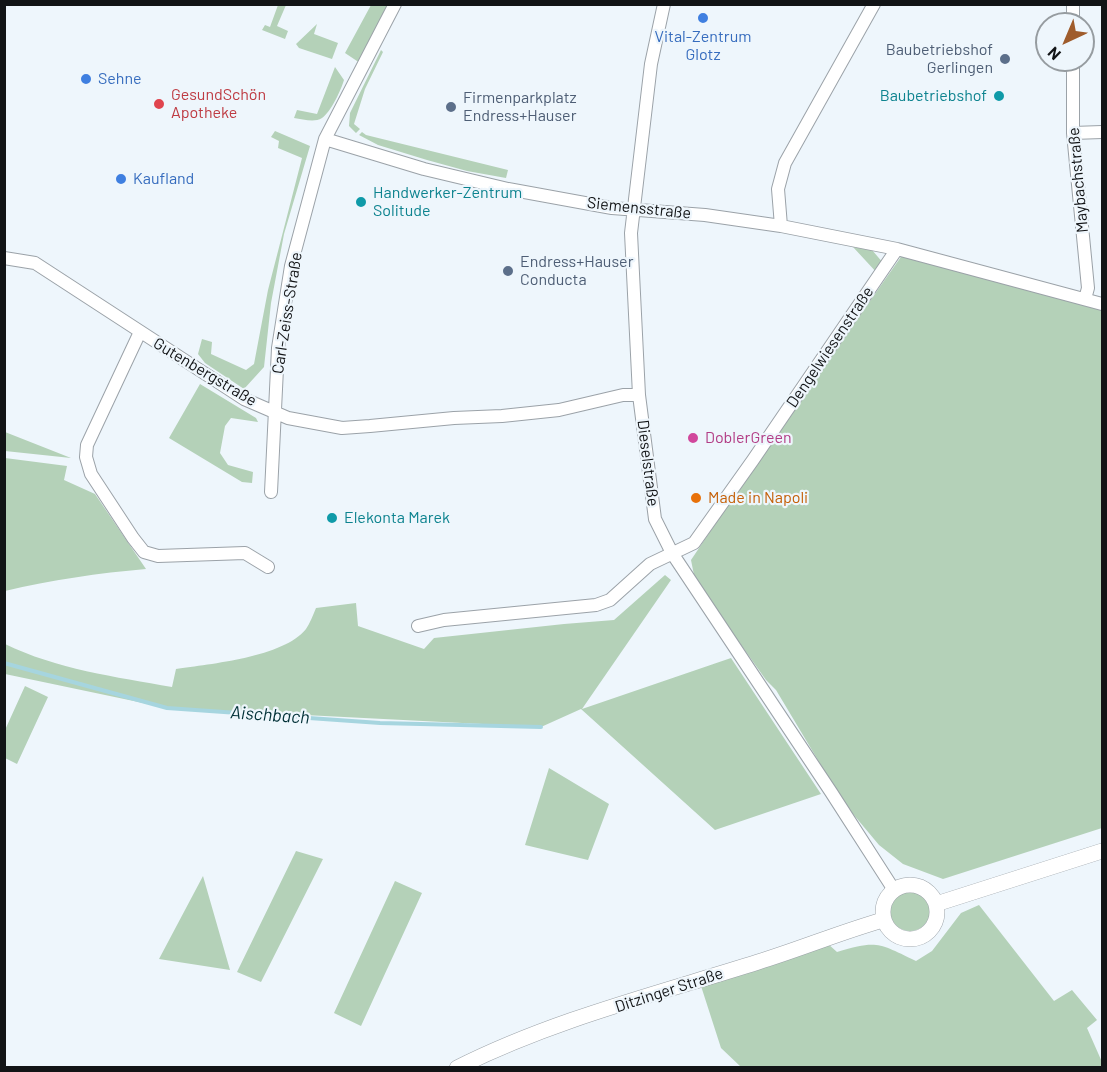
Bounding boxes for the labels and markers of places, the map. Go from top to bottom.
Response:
marker: Vital-Zentrum Glotz [696,11,710,25]
place label: Vital-Zentrum Glotz [655,27,751,65]
place label: Baubetriebshof Gerlingen [886,40,993,78]
marker: Baubetriebshof Gerlingen [998,52,1012,66]
place label: Sehne [98,69,142,89]
marker: Sehne [79,72,93,86]
place label: GesundSchön Apotheke [171,85,266,123]
place label: Baubetriebshof [880,86,987,106]
place label: Firmenparkplatz Endress+Hauser [463,88,577,126]
marker: Baubetriebshof [992,89,1006,103]
marker: GesundSchön Apotheke [152,97,166,111]
marker: Firmenparkplatz Endress+Hauser [444,100,458,114]
place label: Kaufland [133,169,194,189]
marker: Kaufland [114,172,128,186]
place label: Handwerker-Zentrum Solitude [373,183,522,221]
marker: Handwerker-Zentrum Solitude [354,195,368,209]
place label: Endress+Hauser Conducta [520,252,633,290]
marker: Endress+Hauser Conducta [501,264,515,278]
place label: DoblerGreen [705,428,792,448]
marker: DoblerGreen [686,431,700,445]
place label: Made in Napoli [708,488,808,508]
marker: Made in Napoli [689,491,703,505]
place label: Elekonta Marek [344,508,450,528]
marker: Elekonta Marek [325,511,339,525]

